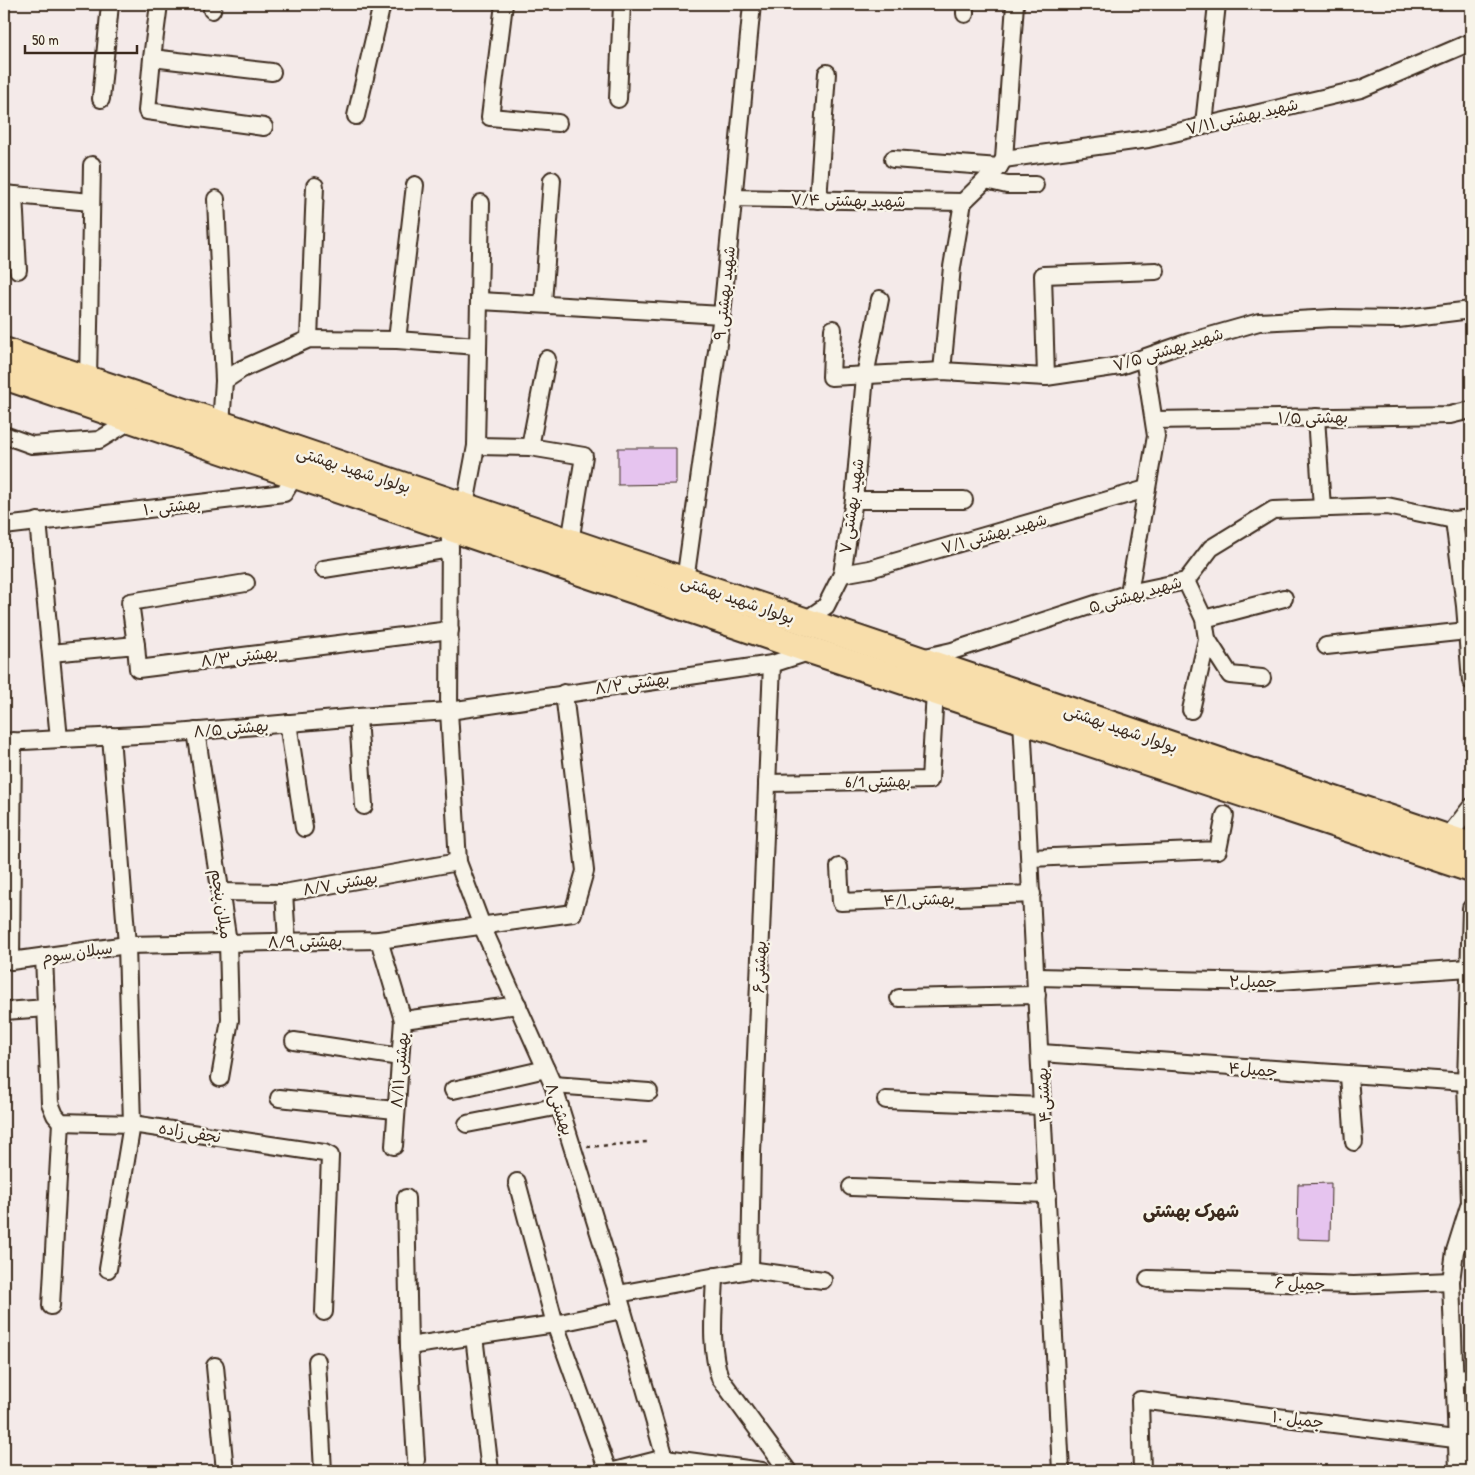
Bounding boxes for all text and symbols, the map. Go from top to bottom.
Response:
scale bar [25,22,138,54]
text: 50 m [32,29,59,50]
street label: شهید بهشتی ۷/۱۱ [1184,92,1300,140]
street label: شهید بهشتی ۷/۴ [790,188,906,212]
street label: شهید بهشتی ۹ [708,245,740,341]
street label: شهید بهشتی ۷/۵ [1110,322,1226,376]
street label: بهشتی ۱/۵ [1278,405,1348,429]
street label: بولوار شهید بهشتی [294,440,414,498]
street label: شهید بهشتی ۷ [833,457,869,555]
street label: بهشتی ۱۰ [142,492,202,520]
street label: شهید بهشتی ۷/۱ [939,507,1049,559]
street label: بولوار شهید بهشتی [678,569,798,629]
street label: شهید بهشتی ۵ [1086,570,1184,618]
street label: بهشتی ۸/۳ [199,640,279,672]
street label: بهشتی ۸/۲ [593,667,671,699]
street label: بولوار شهید بهشتی [1061,698,1181,758]
street label: بهشتی ۸/۵ [192,714,270,742]
street label: بهشتی 6/1 [845,769,911,793]
street label: بهشتی ۸/۷ [301,866,379,900]
street label: میلان پنجم [204,868,238,941]
street label: بهشتی ۴/۱ [883,887,955,911]
street label: بهشتی ۸/۹ [267,929,343,953]
street label: سبلان سوم [40,936,114,970]
street label: بهشتی۶ [747,940,771,994]
street label: جمیل۲ [1229,970,1277,992]
street label: بهشتی ۸/۱۱ [385,1031,413,1109]
street label: جمیل۴ [1228,1056,1278,1082]
street label: بهشتی۴ [1031,1067,1055,1123]
street label: بهشتی۸ [541,1080,579,1138]
street label: نجفی زاده [157,1116,223,1148]
district label: شهرک بهشتی [1143,1198,1239,1223]
street label: جمیل ۶ [1274,1271,1326,1295]
street label: جمیل ۱۰ [1271,1405,1325,1433]

